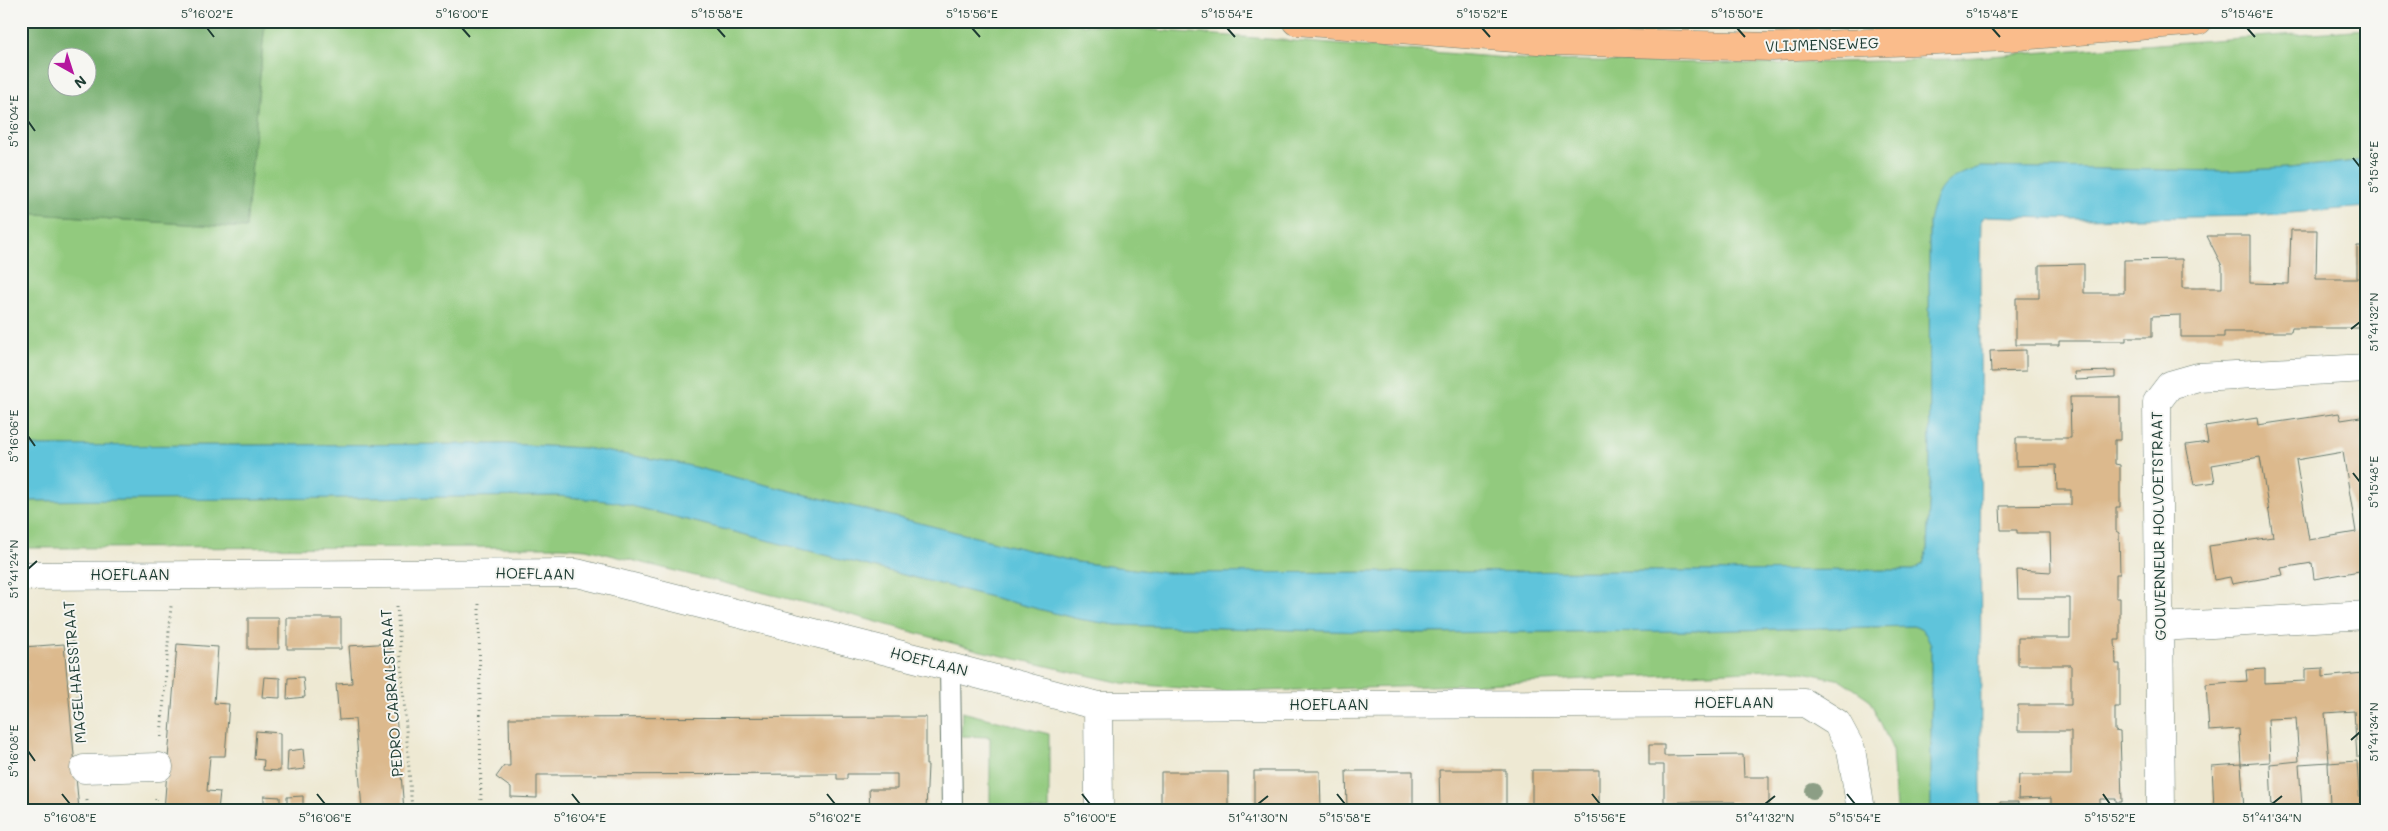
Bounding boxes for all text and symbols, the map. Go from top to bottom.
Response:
text: 5°16'02"E [181,5,233,21]
text: 5°16'00"E [436,5,489,21]
text: 5°15'58"E [691,5,743,21]
text: 5°15'56"E [946,5,998,21]
text: 5°15'54"E [1201,5,1253,21]
text: 5°15'52"E [1456,5,1508,21]
text: 5°15'50"E [1711,5,1763,21]
text: 5°15'48"E [1966,5,2018,21]
text: 5°15'46"E [2221,5,2273,21]
street label: VLIJMENSEWEG [1765,32,1879,56]
north arrow [48,48,98,98]
text: N [70,72,91,93]
text: 5°16'04"E [5,95,21,147]
text: 5°15'46"E [2365,141,2381,193]
text: 51°41'32"N [2365,293,2381,351]
text: 5°16'06"E [5,410,21,462]
street label: GOUVERNEUR HOLVOETSTRAAT [2146,411,2170,641]
text: 5°15'48"E [2365,456,2381,508]
text: 51°41'24"N [5,540,21,598]
street label: HOEFLAAN [495,562,575,584]
street label: HOEFLAAN [90,564,170,584]
street label: MAGELHAESSTRAAT [58,600,90,744]
street label: PEDRO CABRALSTRAAT [375,608,407,778]
street label: HOEFLAAN [888,642,970,680]
street label: HOEFLAAN [1694,692,1774,712]
street label: HOEFLAAN [1289,694,1369,714]
text: 51°41'34"N [2365,702,2381,762]
text: 5°16'08"E [5,725,21,777]
text: 5°16'08"E [44,809,96,825]
text: 5°16'06"E [299,809,351,825]
text: 5°16'04"E [554,809,606,825]
text: 5°16'02"E [809,809,861,825]
text: 5°16'00"E [1064,809,1117,825]
text: 51°41'30"N [1228,809,1288,825]
text: 5°15'58"E [1319,809,1371,825]
text: 5°15'56"E [1574,809,1626,825]
text: 51°41'32"N [1736,809,1794,825]
text: 5°15'54"E [1829,809,1881,825]
text: 5°15'52"E [2084,809,2136,825]
text: 51°41'34"N [2242,809,2302,825]

